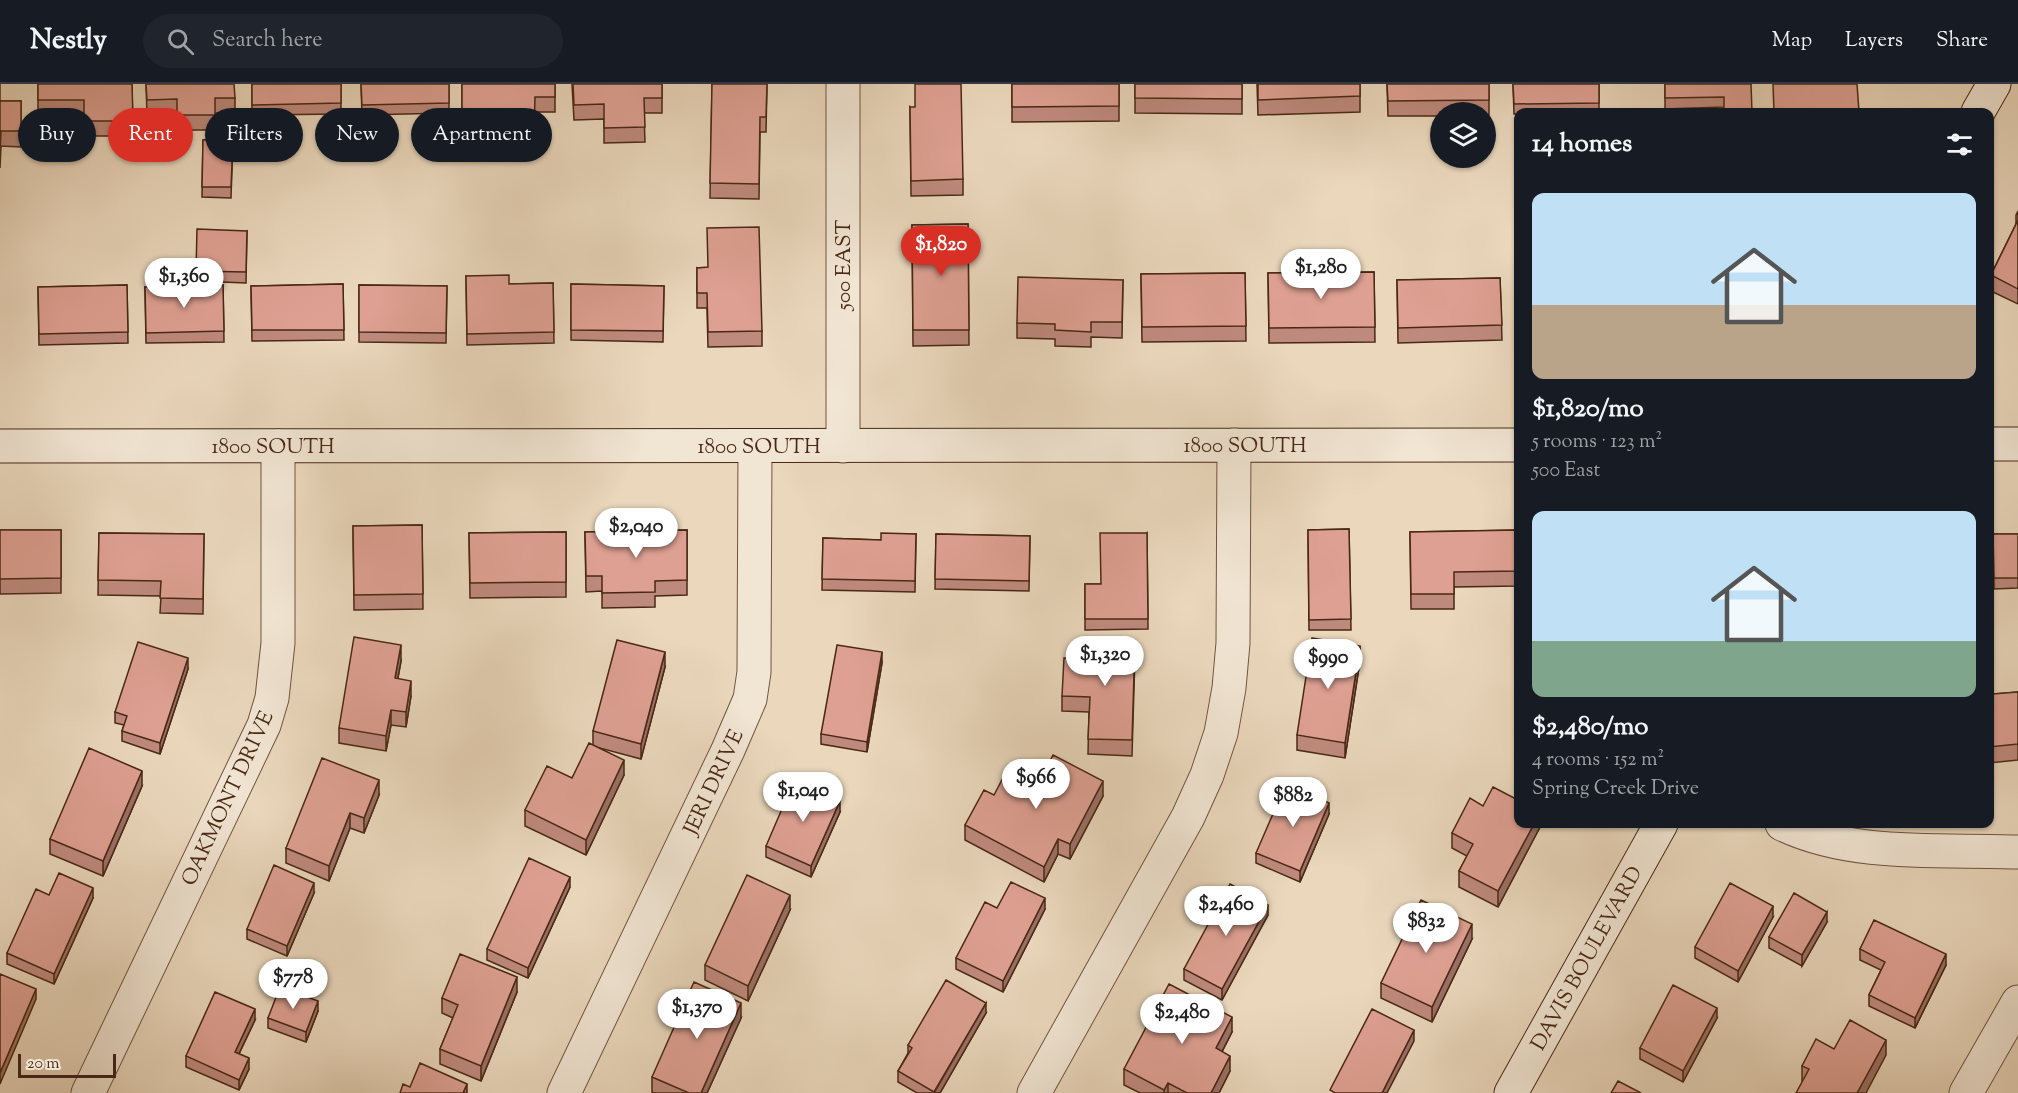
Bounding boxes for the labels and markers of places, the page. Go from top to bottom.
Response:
pin: $1,820 [892,226,990,277]
pin: $1,280 [1272,249,1370,300]
pin: $1,360 [135,258,233,309]
pin: $2,040 [587,508,685,559]
pin: $1,320 [1056,636,1154,687]
pin: $990 [1292,639,1364,690]
pin: $966 [1000,759,1072,810]
pin: $1,040 [754,772,852,823]
pin: $882 [1257,777,1329,828]
pin: $2,460 [1177,886,1275,937]
pin: $832 [1390,903,1462,954]
pin: $778 [257,959,329,1010]
pin: $1,370 [648,989,746,1040]
pin: $2,480 [1133,994,1231,1045]

